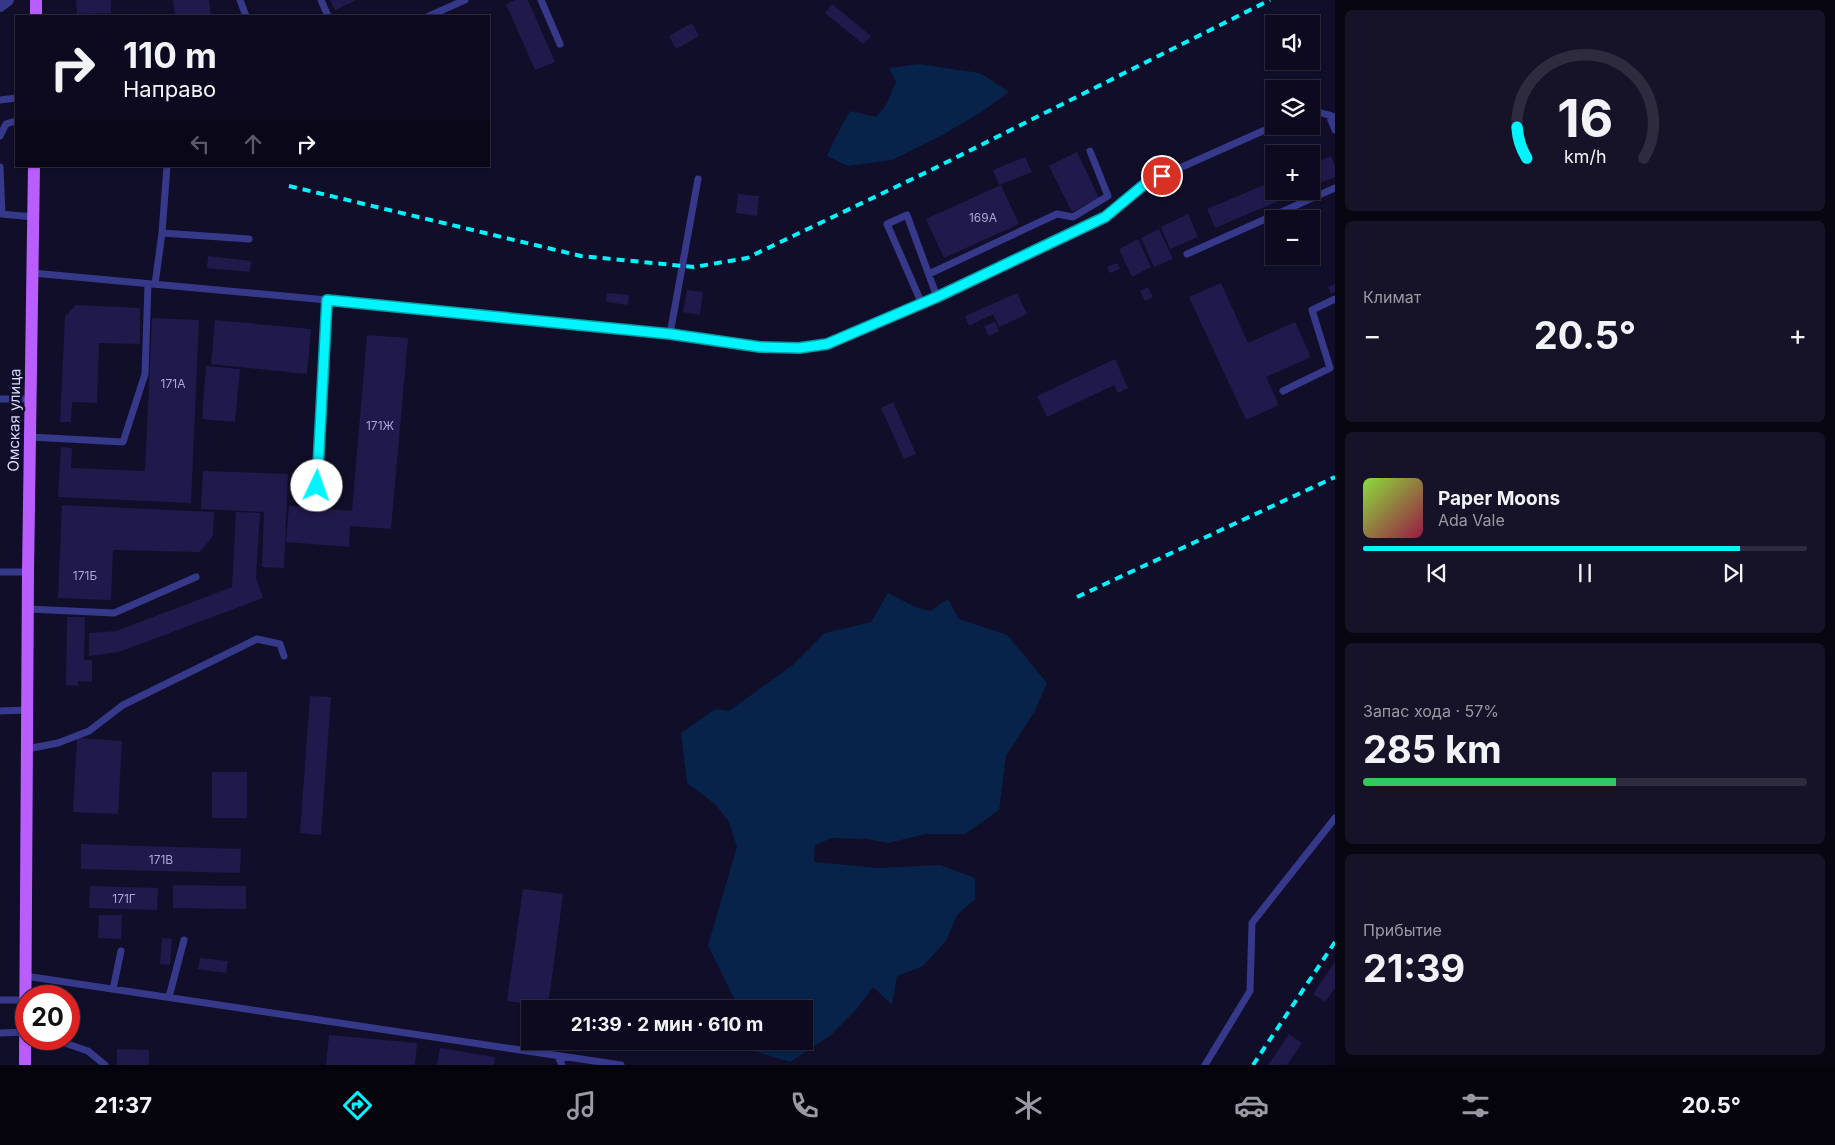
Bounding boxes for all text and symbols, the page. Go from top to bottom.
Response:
map controls [1265,15,1320,265]
button: sound [1265,15,1320,70]
text: 110 m [123,34,217,76]
icon: right [40,35,105,100]
text: Направо [123,76,216,102]
button: layers [1265,80,1320,135]
text: 16 [1557,87,1613,150]
icon: left [186,130,214,158]
icon: ahead [239,130,267,158]
icon: right [292,130,320,158]
button: + [1265,145,1320,200]
text: km/h [1564,146,1606,167]
pin [1141,155,1183,197]
icon: arrive [1148,162,1176,190]
house number: 169А [969,210,997,225]
button: − [1265,210,1320,265]
text: Климат [1363,287,1421,307]
text: 20.5° [1534,312,1636,358]
text: − [1363,318,1382,352]
text: + [1788,318,1807,352]
street label: Омская улица [4,368,24,472]
house number: 171А [161,376,185,391]
house number: 171Ж [366,418,395,433]
position arrow [290,459,342,511]
text: Paper Moons [1438,487,1560,510]
text: Ada Vale [1438,510,1505,530]
icon: previous [1423,559,1451,587]
icon: pause [1571,559,1599,587]
icon: next [1719,559,1747,587]
house number: 171Б [73,568,97,583]
text: Запас хода · 57% [1363,701,1499,721]
text: 285 km [1363,726,1502,772]
house number: 171В [149,852,173,867]
house number: 171Г [112,891,136,906]
text: Прибытие [1363,920,1442,940]
text: 21:39 [1363,945,1465,991]
speed limit sign: 20 [15,985,80,1050]
text: 21:39 · 2 мин · 610 m [571,1013,763,1036]
icon: directions [340,1088,375,1123]
icon: music [564,1088,599,1123]
icon: phone [787,1088,822,1123]
icon: climate [1011,1088,1046,1123]
icon: car [1234,1088,1269,1123]
icon: filters [1458,1088,1493,1123]
text: 21:37 [94,1092,152,1118]
text: 20.5° [1681,1092,1741,1118]

